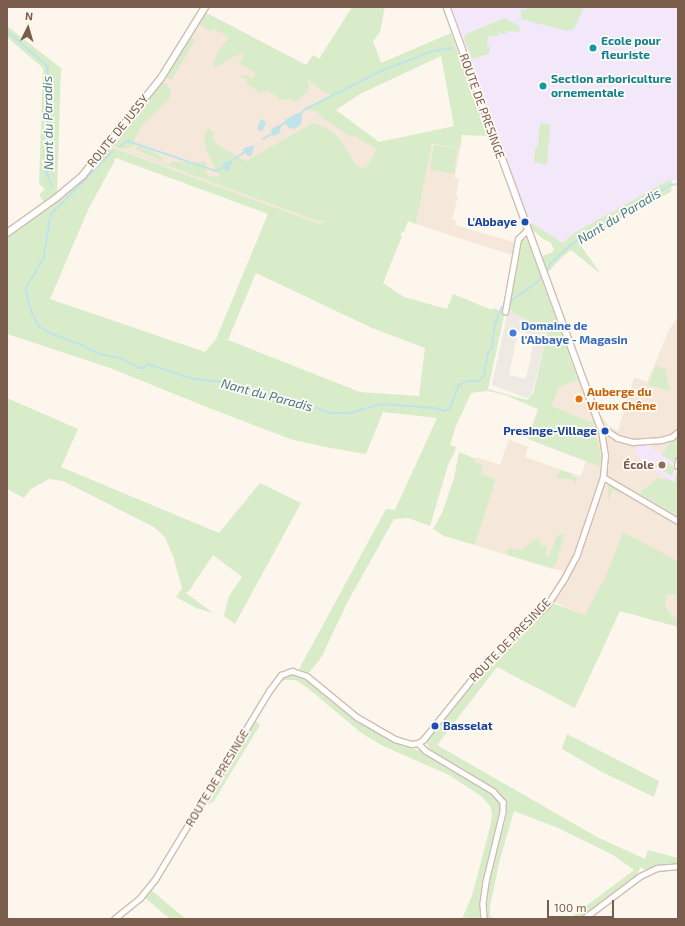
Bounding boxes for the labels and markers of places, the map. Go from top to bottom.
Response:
place label: Ecole pour fleuriste [601,34,661,62]
marker: Ecole pour fleuriste [588,43,598,53]
place label: Section arboriculture ornementale [551,72,671,100]
marker: Section arboriculture ornementale [538,81,548,91]
place label: L'Abbaye [467,215,517,229]
marker: L'Abbaye [520,217,530,227]
place label: Domaine de l'Abbaye - Magasin [521,319,628,347]
marker: Domaine de l'Abbaye - Magasin [508,328,518,338]
place label: Auberge du Vieux Chêne [587,385,656,413]
marker: Auberge du Vieux Chêne [574,394,584,404]
place label: Presinge-Village [503,424,597,438]
marker: Presinge-Village [600,426,610,436]
place label: École [623,458,654,472]
marker: École [657,460,667,470]
place label: Basselat [443,719,493,733]
marker: Basselat [430,721,440,731]

